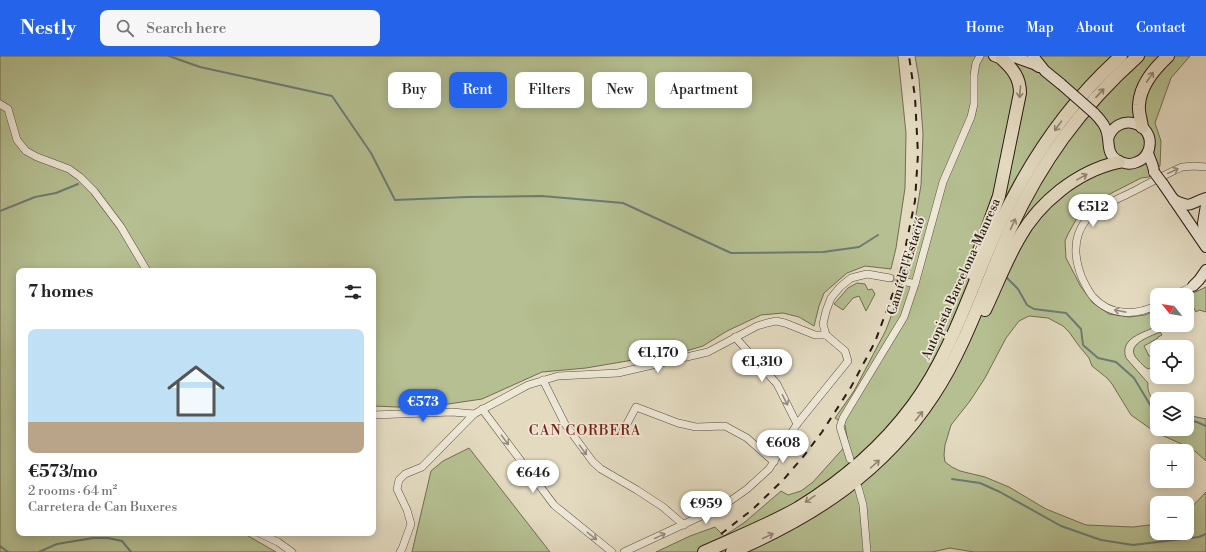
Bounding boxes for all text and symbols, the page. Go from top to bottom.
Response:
search box [100,10,380,46]
text: Nestly [20,16,76,40]
icon: search [114,17,136,39]
text: Search here [146,19,226,38]
text: Home [966,19,1004,37]
text: Map [1026,19,1054,37]
text: About [1076,19,1114,37]
text: Contact [1136,19,1186,37]
one-way arrow [1146,71,1154,82]
chip: Buy [388,72,441,108]
chip: Rent [449,72,507,108]
chip: Filters [515,72,584,108]
chip: New [592,72,647,108]
chip: Apartment [655,72,752,108]
one-way arrow [1016,85,1023,98]
one-way arrow [1095,88,1104,98]
one-way arrow [1053,121,1062,132]
one-way arrow [1166,167,1178,174]
one-way arrow [1076,173,1088,180]
pin: €512 [1069,194,1117,228]
street label: Autopista Barcelona-Manresa [918,196,1004,363]
text: €512 [1077,199,1109,215]
street label: Camí de l'Estació [883,215,929,317]
one-way arrow [1010,218,1017,230]
text: 7 homes [28,281,93,303]
icon: filters [342,281,364,303]
north arrow [1150,288,1194,332]
map controls [1150,288,1194,540]
one-way arrow [1114,307,1127,315]
pin: €1,170 [625,340,691,374]
button: locate [1150,340,1194,384]
text: €1,170 [637,345,679,361]
pin: €1,310 [729,349,795,383]
text: €1,310 [741,354,783,370]
icon: home [160,355,232,427]
pin: €573 [399,389,447,423]
button: layers [1150,392,1194,436]
text: €573 [407,394,439,410]
one-way arrow [782,394,789,406]
one-way arrow [914,410,923,421]
district label: CAN CORBERA [529,422,641,440]
pin: €608 [759,430,807,464]
one-way arrow [501,435,510,446]
text: €608 [766,435,800,451]
one-way arrow [579,444,587,455]
button: + [1150,444,1194,488]
one-way arrow [870,459,881,468]
pin: €646 [509,460,557,494]
text: €573/mo [28,461,98,483]
text: €646 [516,465,550,481]
text: 2 rooms · 64 m² [28,483,117,499]
pin: €959 [682,491,730,525]
one-way arrow [805,495,816,503]
text: €959 [690,496,722,512]
button: − [1150,496,1194,540]
text: Carretera de Can Buxeres [28,499,177,515]
one-way arrow [587,531,598,540]
one-way arrow [654,532,666,539]
one-way arrow [762,532,774,539]

